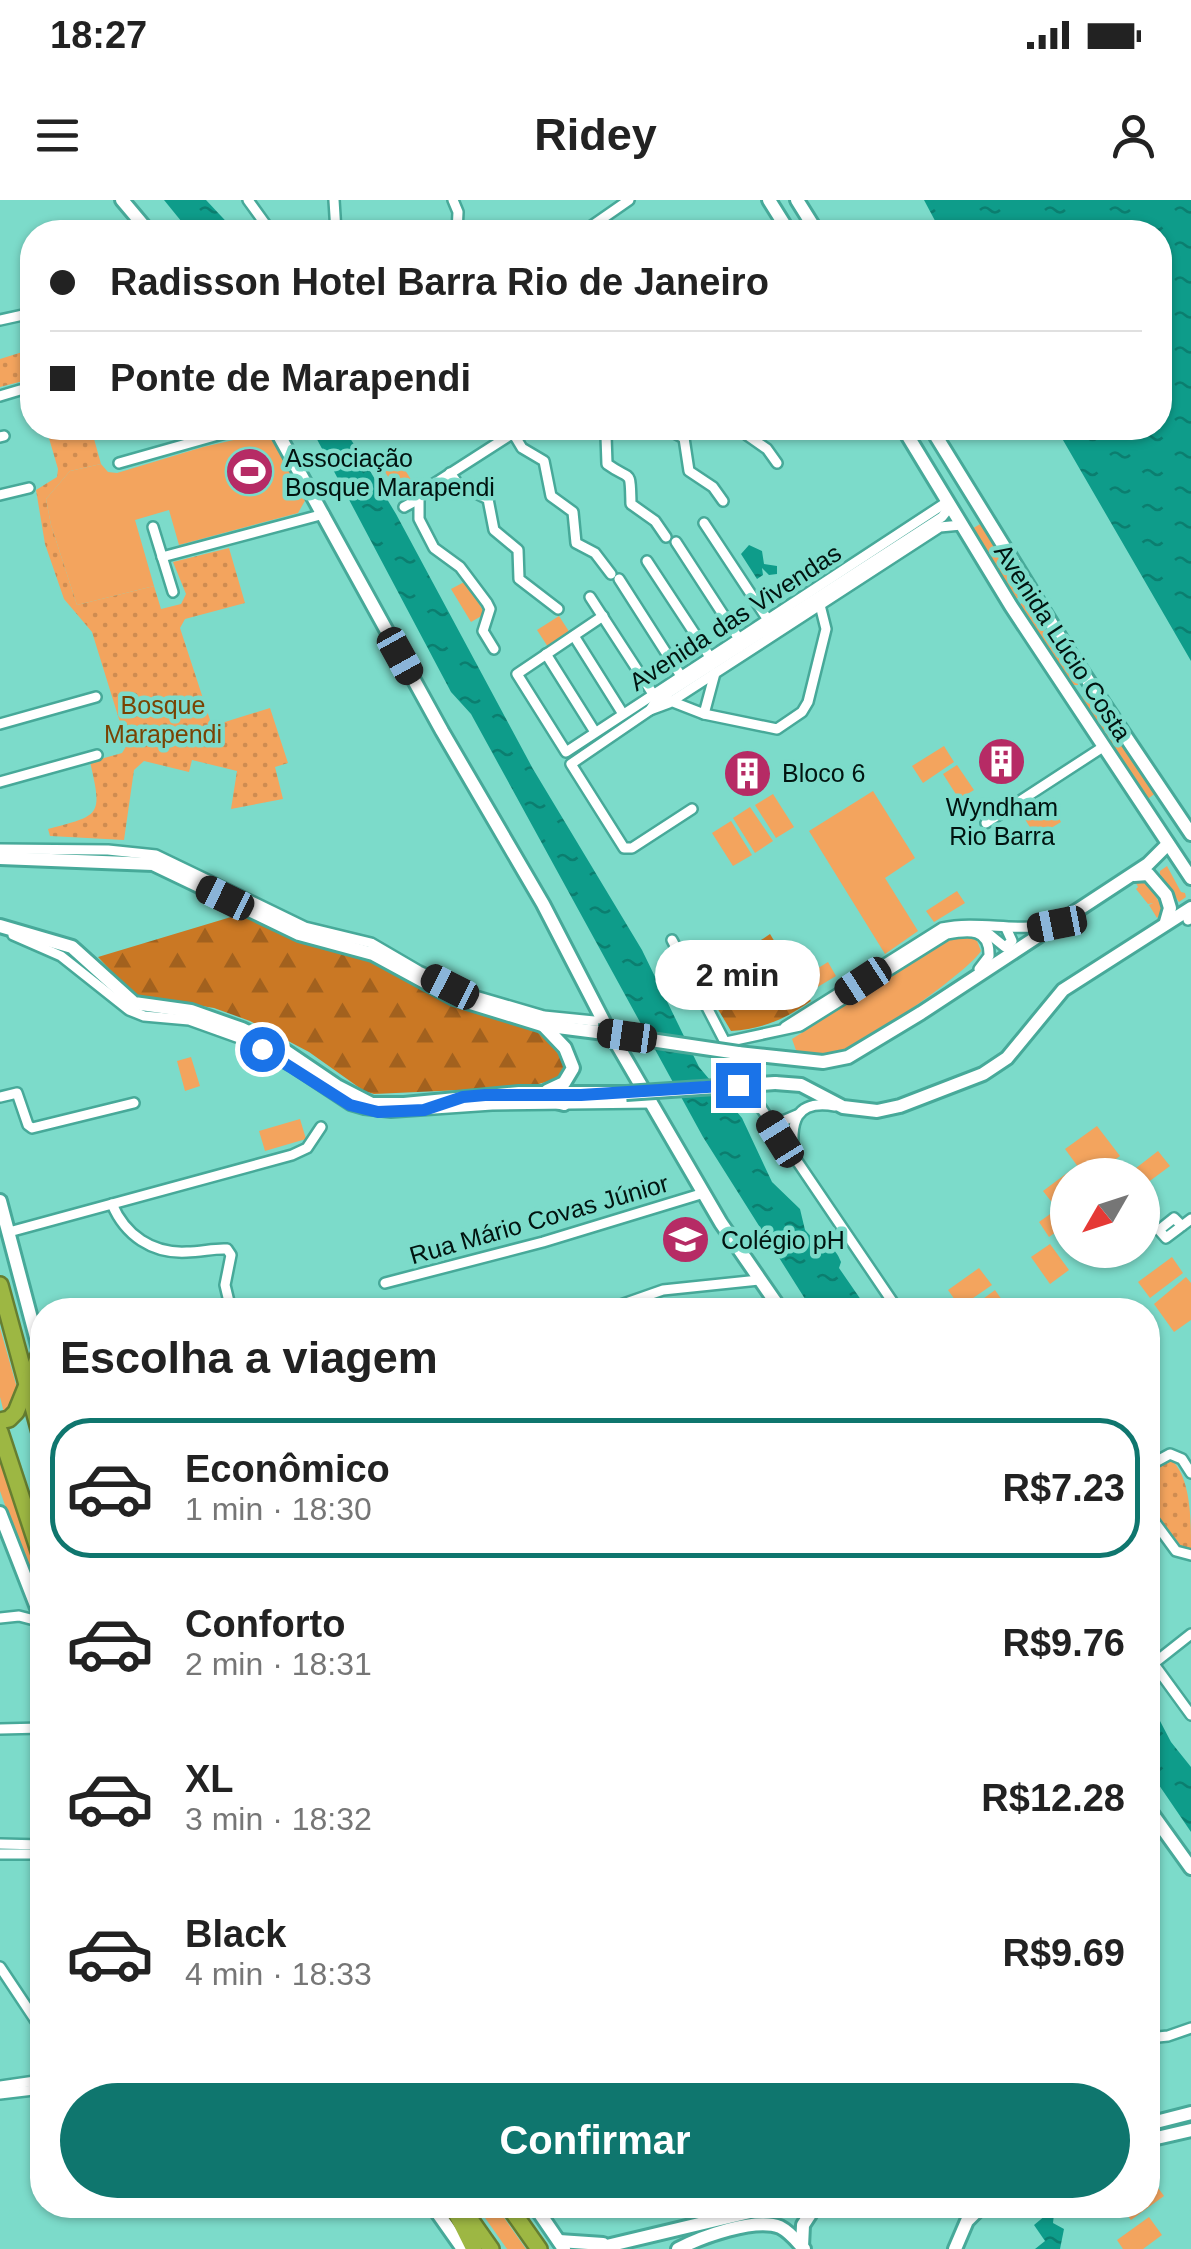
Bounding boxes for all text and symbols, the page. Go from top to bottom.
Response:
text: 18:27 [50,14,147,56]
icon: menu [30,108,85,163]
icon: person [1106,108,1161,163]
text: Ridey [534,109,657,160]
text: Radisson Hotel Barra Rio de Janeiro [110,261,769,303]
text: Ponte de Marapendi [110,357,471,399]
place label: Associação Bosque Marapendi [285,444,495,501]
sports icon: Associação Bosque Marapendi [224,446,276,498]
street label: Avenida das Vivendas [624,538,846,696]
street label: Avenida Lúcio Costa [989,538,1137,746]
car [372,622,428,690]
park label: Bosque Marapendi [104,691,222,748]
building icon: Wyndham Rio Barra [976,735,1028,787]
building icon: Bloco 6 [721,747,773,799]
place label: Bloco 6 [782,759,865,787]
place label: Wyndham Rio Barra [946,793,1058,850]
car [191,871,259,925]
car [1025,904,1089,944]
callout: 2 min [656,940,820,1010]
car [830,952,896,1010]
text: 2 min [696,957,779,993]
car [416,960,484,1014]
car [595,1017,659,1055]
route start [240,1027,285,1072]
route end [716,1063,761,1108]
car [751,1106,809,1172]
north arrow [1050,1158,1160,1268]
map controls [1050,1158,1160,1268]
street label: Rua Mário Covas Júnior [406,1169,672,1269]
school or university icon: Colégio pH [660,1214,712,1266]
place label: Colégio pH [721,1226,845,1254]
text: Escolha a viagem [60,1332,438,1383]
icon: car [65,1443,155,1533]
text: Econômico [185,1448,390,1490]
text: R$7.23 [1002,1467,1125,1509]
text: 1 min · 18:30 [185,1491,372,1527]
icon: car [65,1598,155,1688]
text: Conforto [185,1603,345,1645]
text: R$9.76 [1002,1622,1125,1664]
text: 2 min · 18:31 [185,1646,372,1682]
icon: car [65,1753,155,1843]
text: XL [185,1758,234,1800]
text: R$12.28 [981,1777,1125,1819]
text: 3 min · 18:32 [185,1801,372,1837]
icon: car [65,1908,155,1998]
text: Black [185,1913,286,1955]
text: R$9.69 [1002,1932,1125,1974]
text: 4 min · 18:33 [185,1956,372,1992]
button: Confirmar [60,2083,1130,2198]

